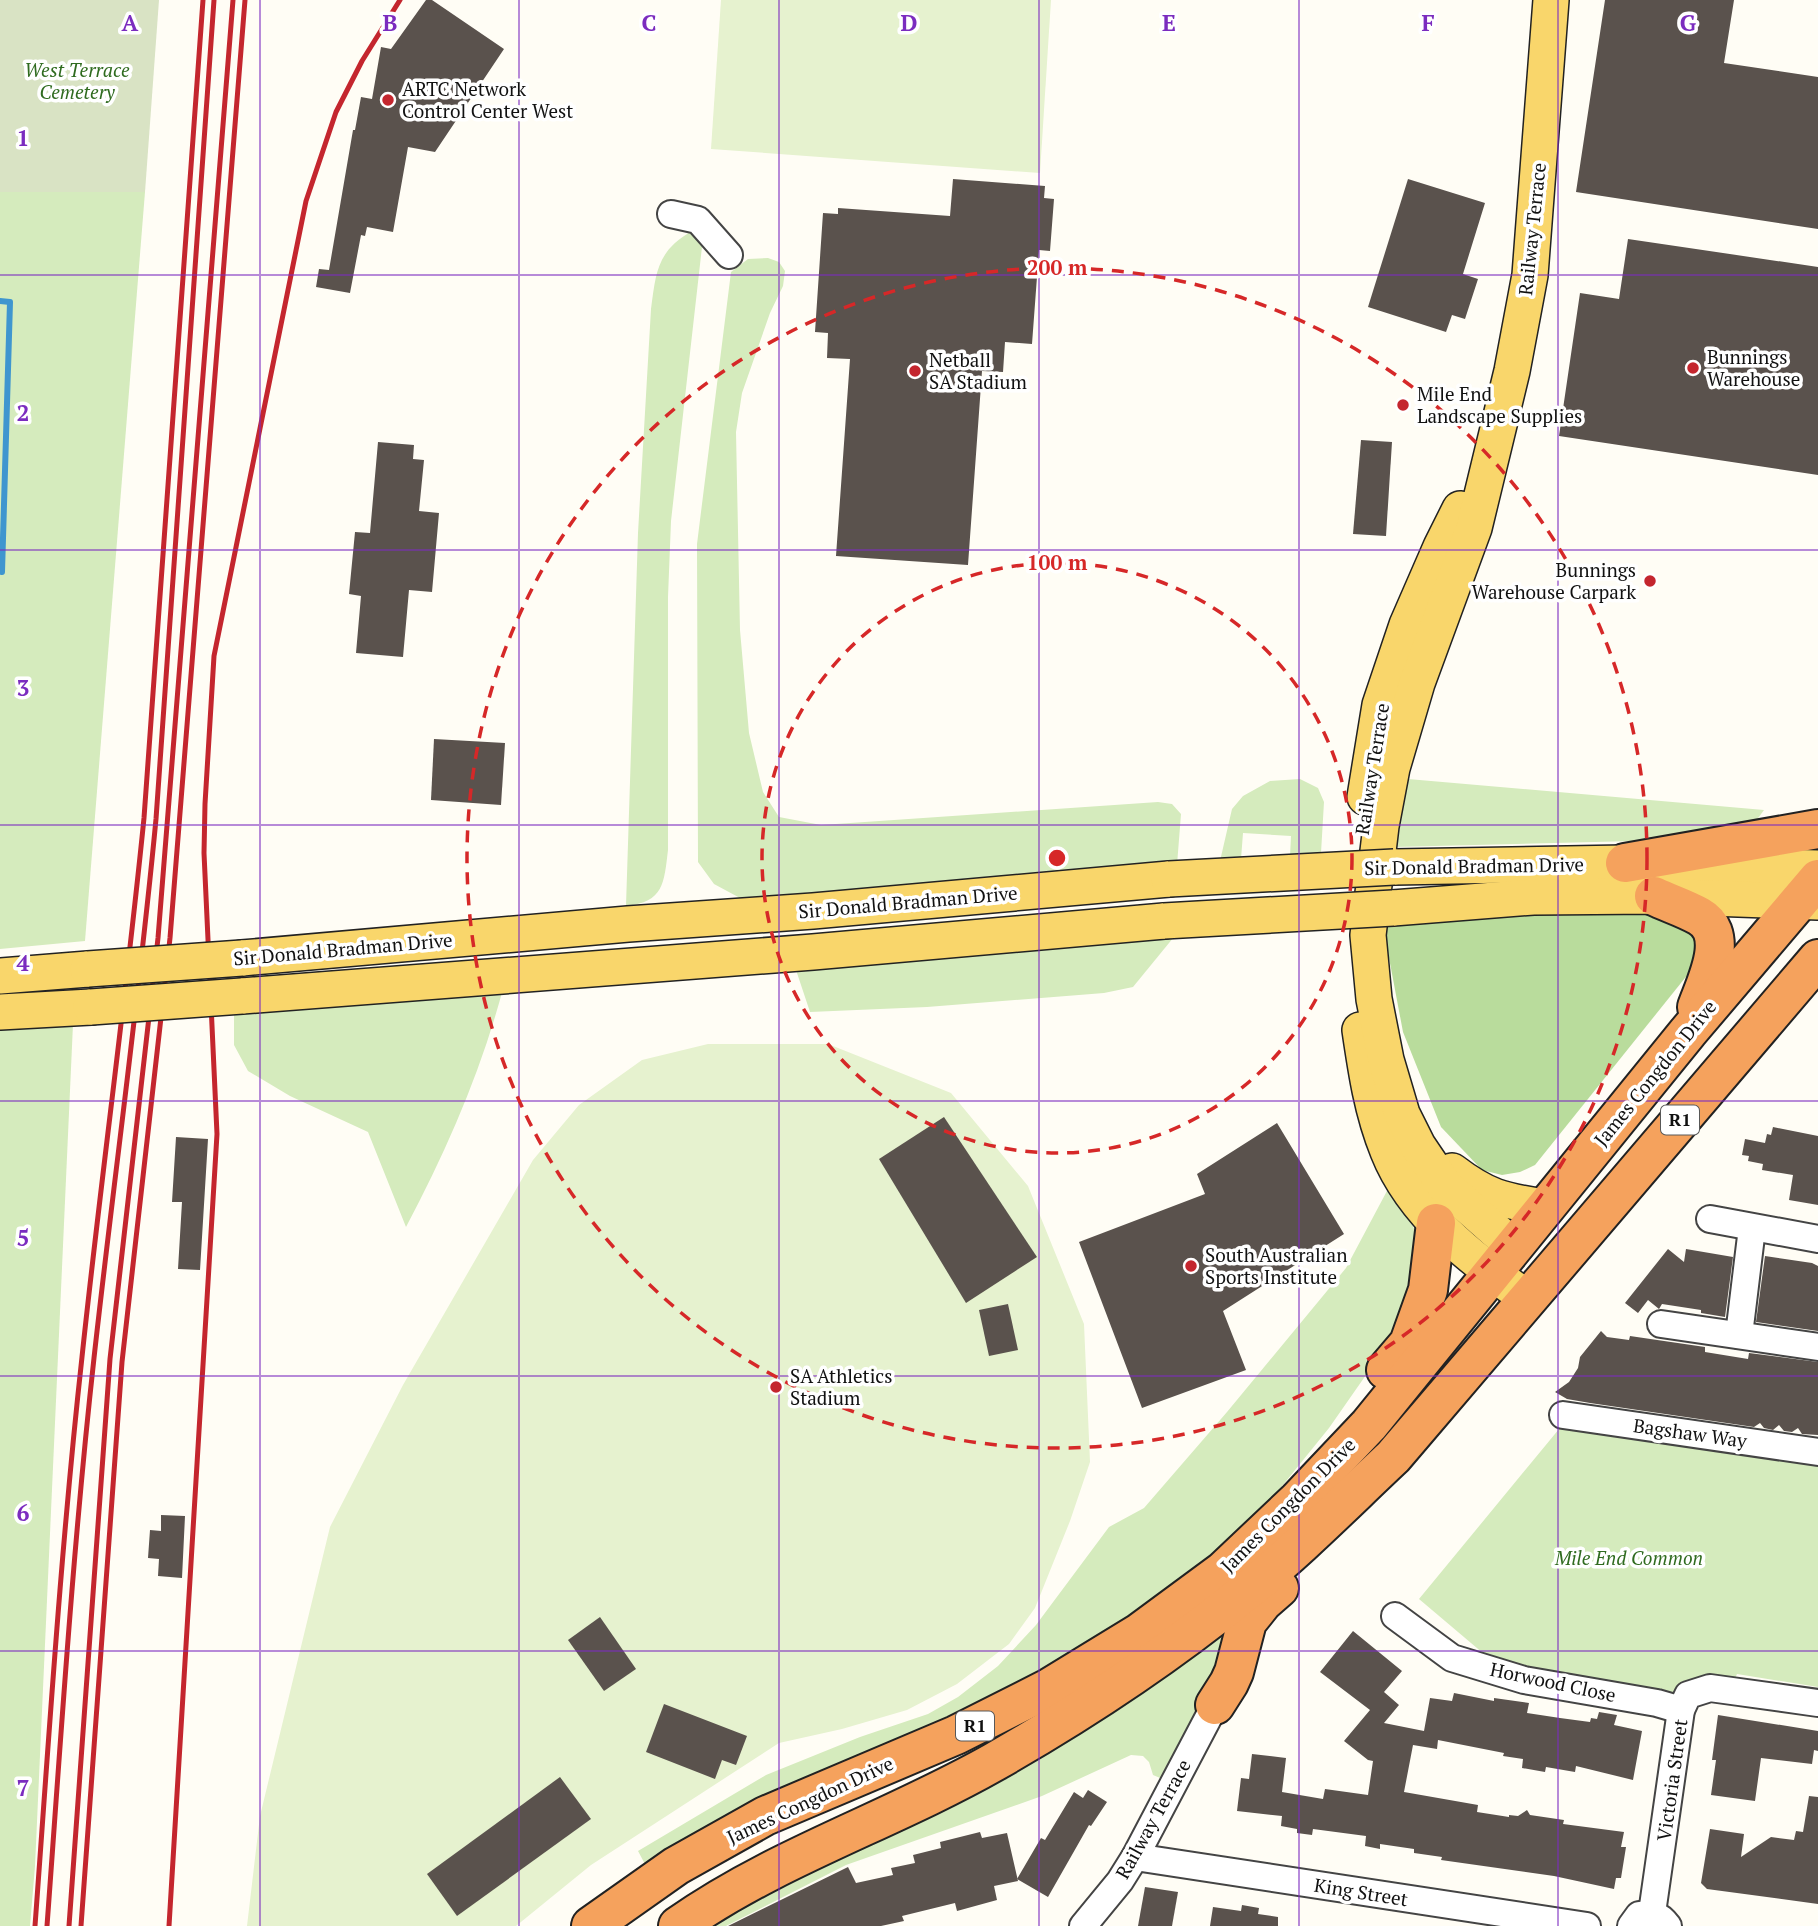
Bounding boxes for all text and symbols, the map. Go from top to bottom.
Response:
text: A [122,7,139,38]
text: B [383,7,398,38]
text: C [642,7,657,38]
text: D [901,7,918,38]
text: E [1162,7,1176,38]
text: F [1421,7,1435,38]
text: G [1680,7,1697,38]
park label: West Terrace Cemetery [24,57,130,104]
place label: ARTC Network Control Center West [402,76,573,123]
marker: ARTC Network Control Center West [380,92,396,108]
text: 1 [17,122,30,153]
street label: Railway Terrace [1512,161,1551,296]
text: 200 m [1027,253,1088,281]
place label: Bunnings Warehouse [1707,344,1800,391]
place label: Netball SA Stadium [929,347,1027,394]
marker: Bunnings Warehouse [1685,360,1701,376]
marker: Netball SA Stadium [907,363,923,379]
place label: Mile End Landscape Supplies [1417,381,1582,428]
text: 2 [17,397,30,428]
marker: Mile End Landscape Supplies [1395,397,1411,413]
text: 100 m [1027,548,1088,576]
place label: Bunnings Warehouse Carpark [1471,557,1636,604]
marker: Bunnings Warehouse Carpark [1642,573,1658,589]
text: 3 [17,672,30,703]
street label: Railway Terrace [1349,701,1394,837]
centre of rings [1045,846,1069,870]
street label: Sir Donald Bradman Drive [1364,851,1584,880]
street label: Sir Donald Bradman Drive [797,879,1019,924]
street label: Sir Donald Bradman Drive [232,926,454,971]
text: 4 [17,947,30,978]
street label: James Congdon Drive [1588,995,1721,1151]
road number: R1 [1661,1106,1699,1134]
text: 5 [17,1222,30,1253]
place label: South Australian Sports Institute [1205,1242,1347,1289]
marker: South Australian Sports Institute [1183,1258,1199,1274]
place label: SA Athletics Stadium [790,1363,892,1410]
marker: SA Athletics Stadium [768,1379,784,1395]
street label: Bagshaw Way [1632,1412,1749,1453]
street label: James Congdon Drive [1215,1432,1360,1577]
text: 6 [17,1497,30,1528]
park label: Mile End Common [1554,1545,1703,1570]
street label: Horwood Close [1488,1656,1618,1707]
road number: R1 [956,1712,994,1741]
street label: Victoria Street [1651,1717,1692,1843]
street label: James Congdon Drive [723,1750,897,1849]
street label: Railway Terrace [1109,1754,1196,1883]
text: 7 [17,1772,30,1803]
street label: King Street [1312,1872,1410,1911]

